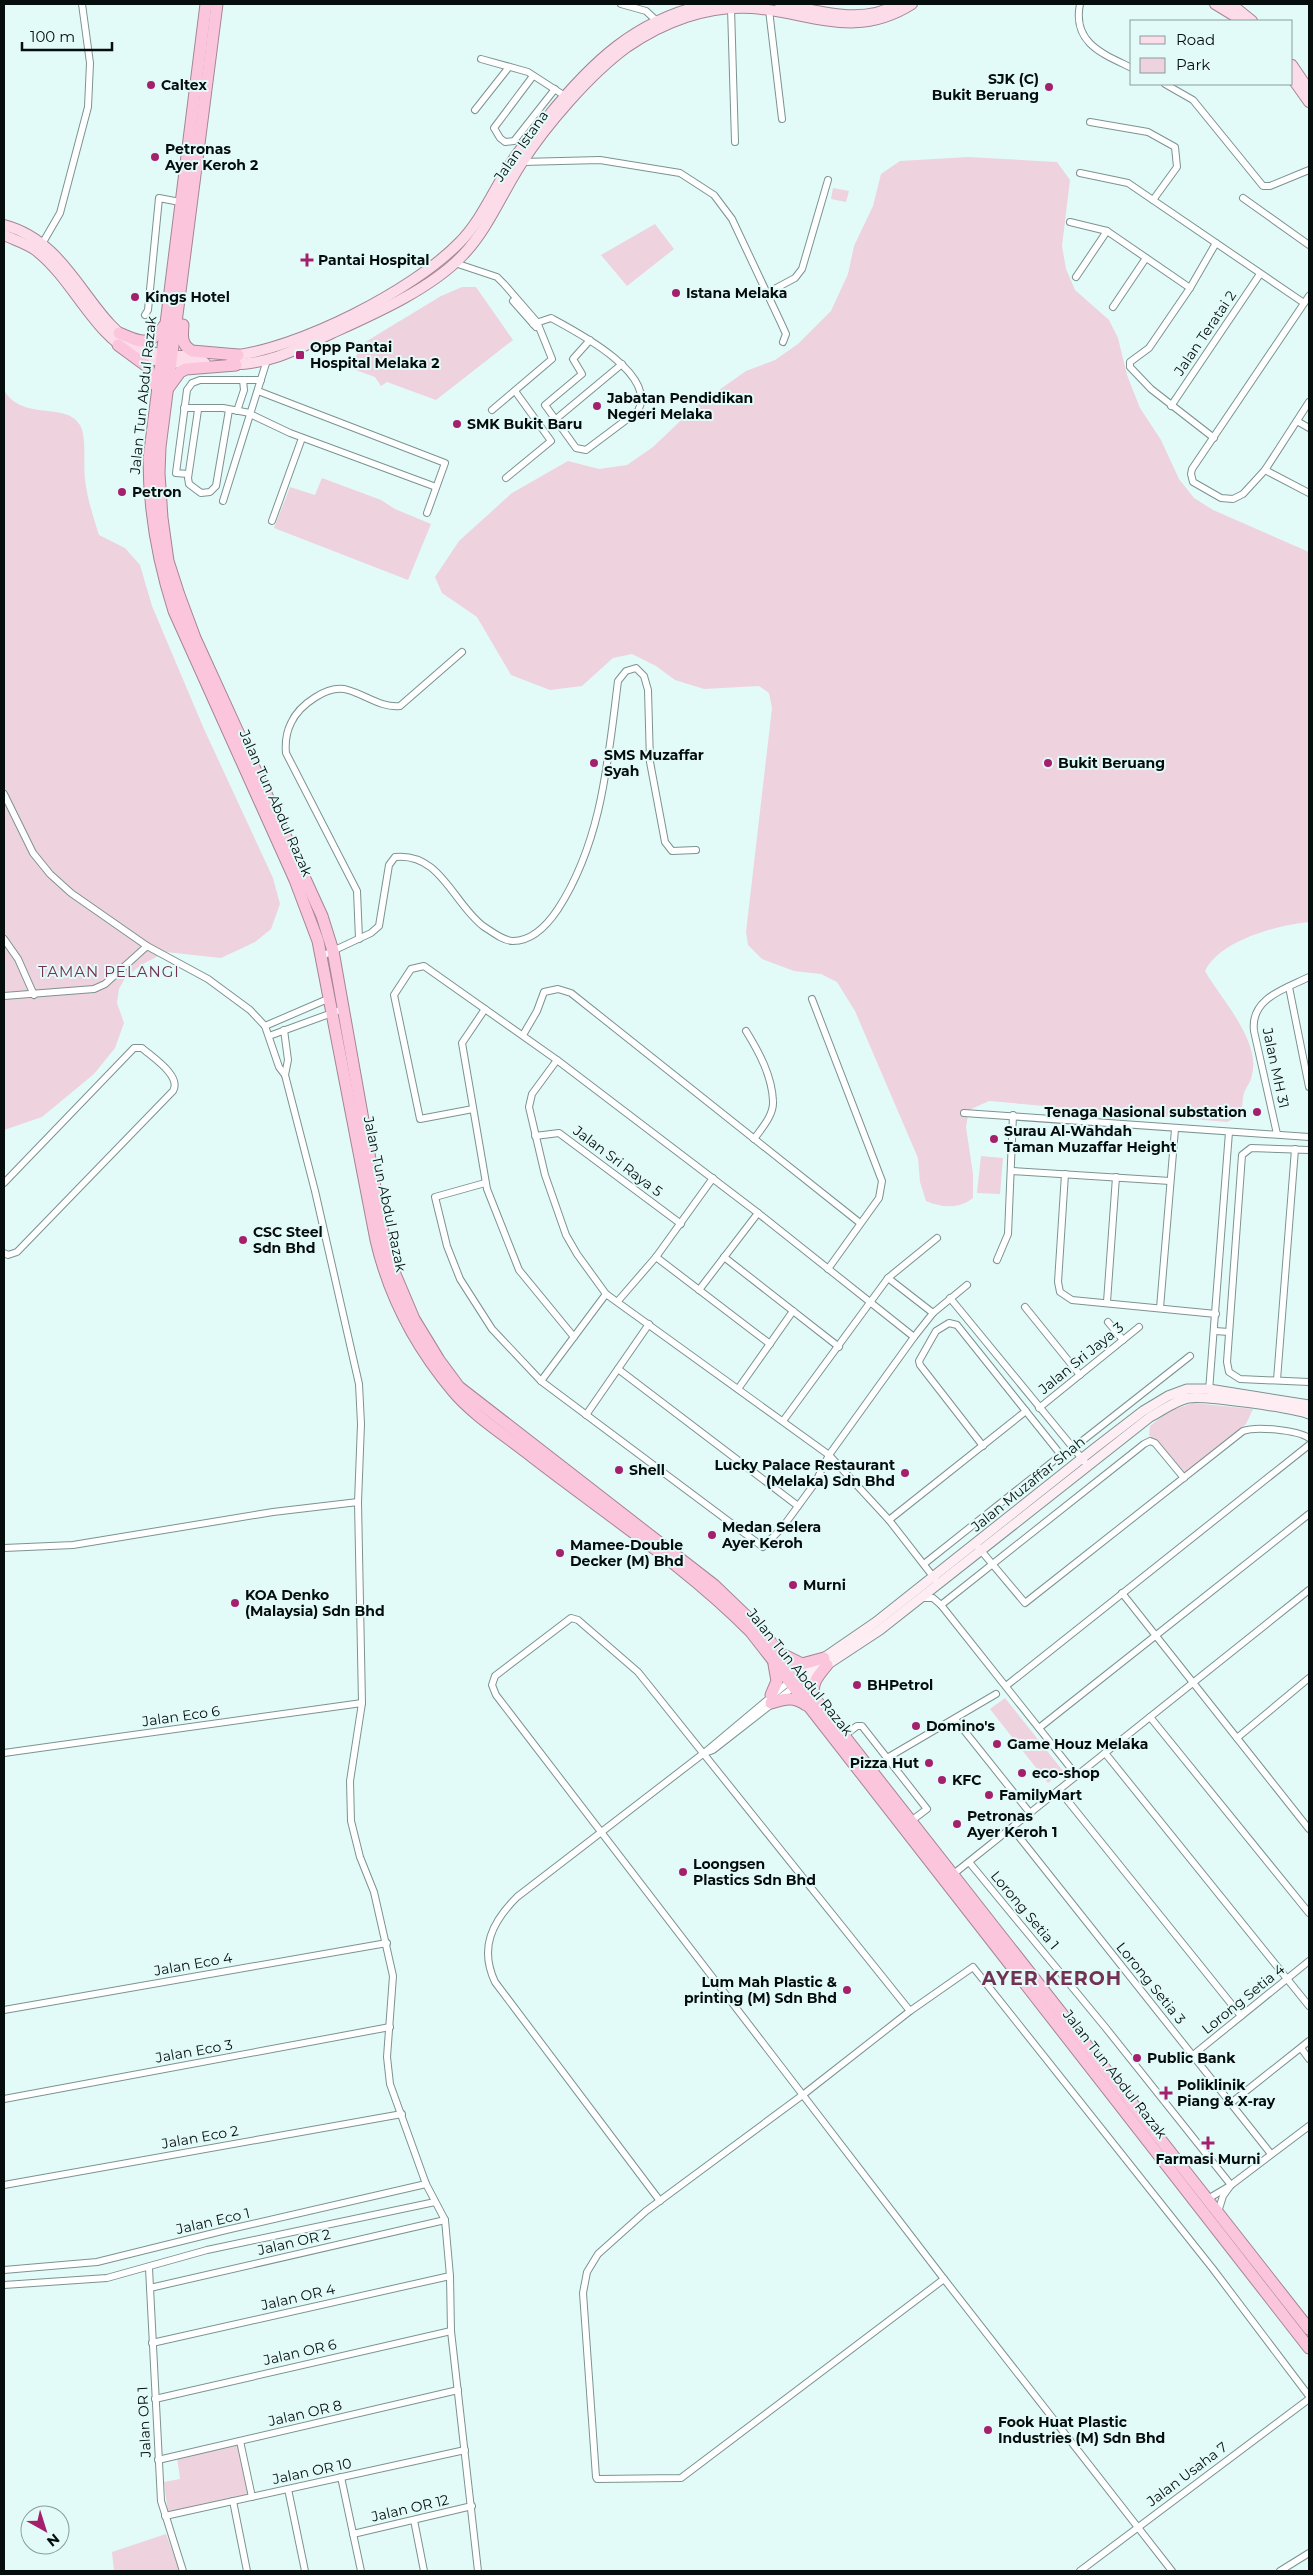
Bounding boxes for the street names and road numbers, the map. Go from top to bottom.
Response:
street label: Jalan Istana [489,107,552,186]
street label: Jalan Teratai 2 [1169,287,1240,380]
street label: Jalan Tun Abdul Razak [126,314,160,476]
street label: Jalan Tun Abdul Razak [235,726,317,880]
street label: Jalan MH 31 [1258,1025,1293,1110]
street label: Jalan Tun Abdul Razak [359,1113,410,1274]
street label: Jalan Sri Raya 5 [569,1121,666,1200]
street label: Jalan Sri Jaya 3 [1034,1318,1127,1398]
street label: Jalan Muzaffar Shah [967,1433,1089,1536]
street label: Jalan Tun Abdul Razak [742,1604,857,1740]
street label: Jalan Eco 6 [140,1702,222,1731]
street label: Lorong Setia 1 [987,1867,1063,1953]
street label: Lorong Setia 3 [1112,1938,1190,2028]
street label: Jalan Eco 4 [151,1948,234,1980]
street label: Lorong Setia 4 [1198,1960,1289,2038]
street label: Jalan Tun Abdul Razak [1058,2005,1171,2143]
street label: Jalan Eco 3 [153,2035,234,2067]
street label: Jalan Eco 2 [159,2121,240,2153]
street label: Jalan Eco 1 [173,2204,252,2238]
street label: Jalan OR 2 [255,2225,332,2259]
street label: Jalan OR 4 [258,2280,337,2314]
street label: Jalan OR 6 [261,2335,339,2369]
street label: Jalan OR 1 [133,2386,155,2459]
street label: Jalan OR 8 [266,2396,344,2430]
street label: Jalan Usaha 7 [1142,2438,1231,2511]
street label: Jalan OR 10 [270,2454,353,2488]
street label: Jalan OR 12 [369,2490,451,2526]

